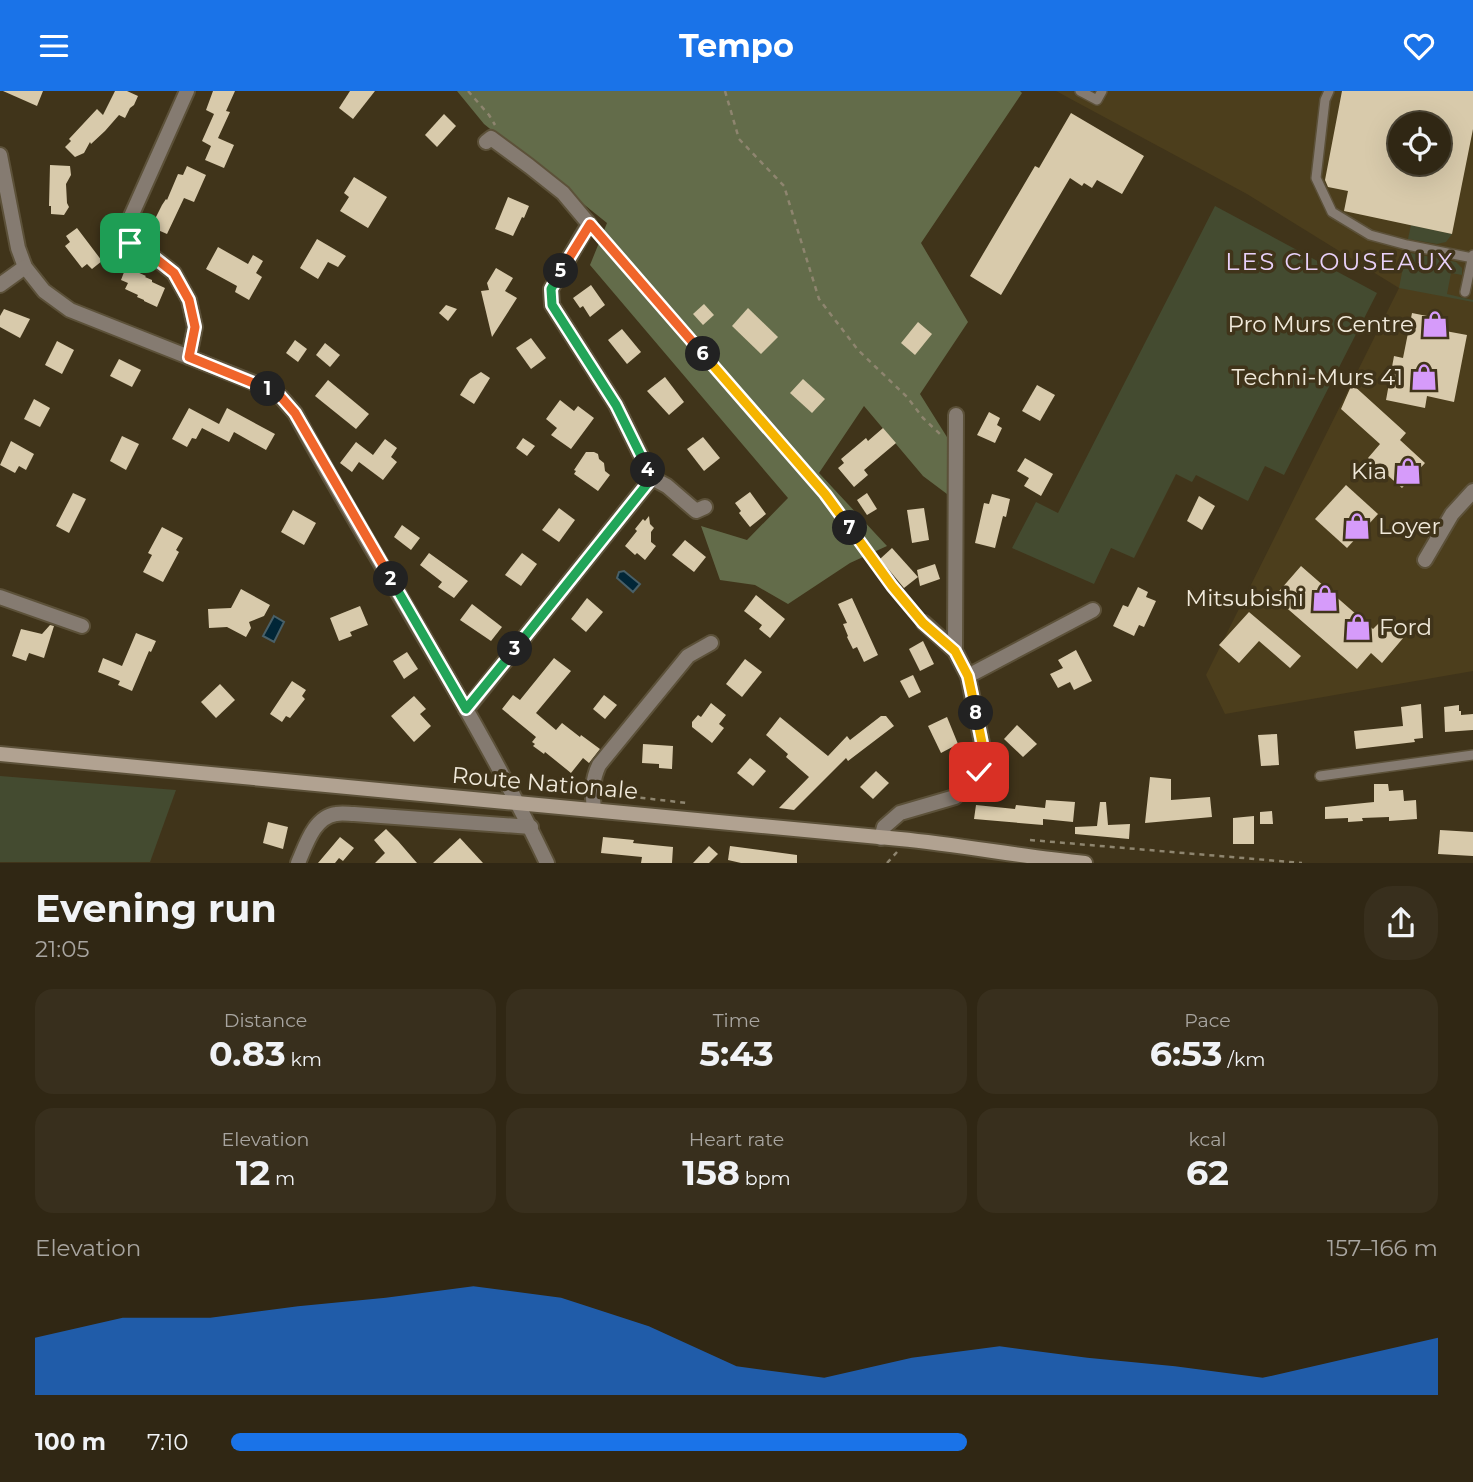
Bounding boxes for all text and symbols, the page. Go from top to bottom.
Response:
text: Tempo [679,26,794,65]
icon: menu [35,27,73,65]
icon: heart [1400,27,1438,65]
map controls [1388,112,1451,175]
button: locate [1388,112,1451,175]
pin [100,213,160,273]
icon: arrive [111,224,149,262]
district label: LES CLOUSEAUX [1225,247,1455,276]
pin: 5 [544,253,578,289]
text: 5 [555,259,566,282]
shop icon: Pro Murs Centre [1420,309,1450,339]
place label: Pro Murs Centre [1227,310,1414,338]
pin: 6 [686,337,720,371]
text: 6 [696,342,709,365]
shop icon: Techni-Murs 41 [1409,362,1439,392]
place label: Techni-Murs 41 [1232,363,1403,391]
pin: 1 [250,371,286,407]
text: 1 [264,377,271,400]
pin: 4 [630,453,666,487]
shop icon: Kia [1393,456,1423,486]
place label: Kia [1351,457,1387,485]
text: 4 [641,458,654,481]
pin: 7 [832,511,868,545]
shop icon: Loyer [1342,511,1372,541]
place label: Loyer [1378,512,1441,540]
text: 7 [844,516,855,539]
pin: 2 [374,561,408,596]
text: 2 [385,567,396,590]
shop icon: Mitsubishi [1310,583,1340,613]
place label: Mitsubishi [1185,584,1304,612]
shop icon: Ford [1343,612,1373,642]
place label: Ford [1379,613,1432,641]
pin: 3 [498,631,532,667]
text: 3 [509,637,520,660]
pin: 8 [958,695,993,731]
text: 8 [969,701,982,724]
pin [949,742,1009,802]
icon: check [960,753,998,791]
street label: Route Nationale [451,761,639,805]
text: Evening run [35,885,277,932]
button: share [1364,886,1438,960]
text: 21:05 [35,935,90,963]
text: Distance [224,1009,307,1032]
text: Time [713,1009,760,1032]
text: Pace [1184,1009,1231,1032]
text: 0.83 [209,1032,286,1075]
text: 5:43 [699,1032,774,1075]
text: 6:53 [1150,1032,1223,1075]
text: km [286,1048,322,1071]
text: /km [1223,1048,1265,1071]
text: Elevation [222,1128,309,1151]
text: Heart rate [689,1128,784,1151]
text: kcal [1189,1128,1226,1151]
text: 12 [236,1151,270,1194]
text: 158 [682,1151,740,1194]
text: 62 [1186,1151,1229,1194]
text: m [270,1167,295,1190]
text: bpm [740,1167,791,1190]
text: Elevation [35,1234,141,1262]
text: 157–166 m [1327,1234,1438,1262]
text: 100 m [35,1428,106,1456]
text: 7:10 [147,1428,189,1456]

